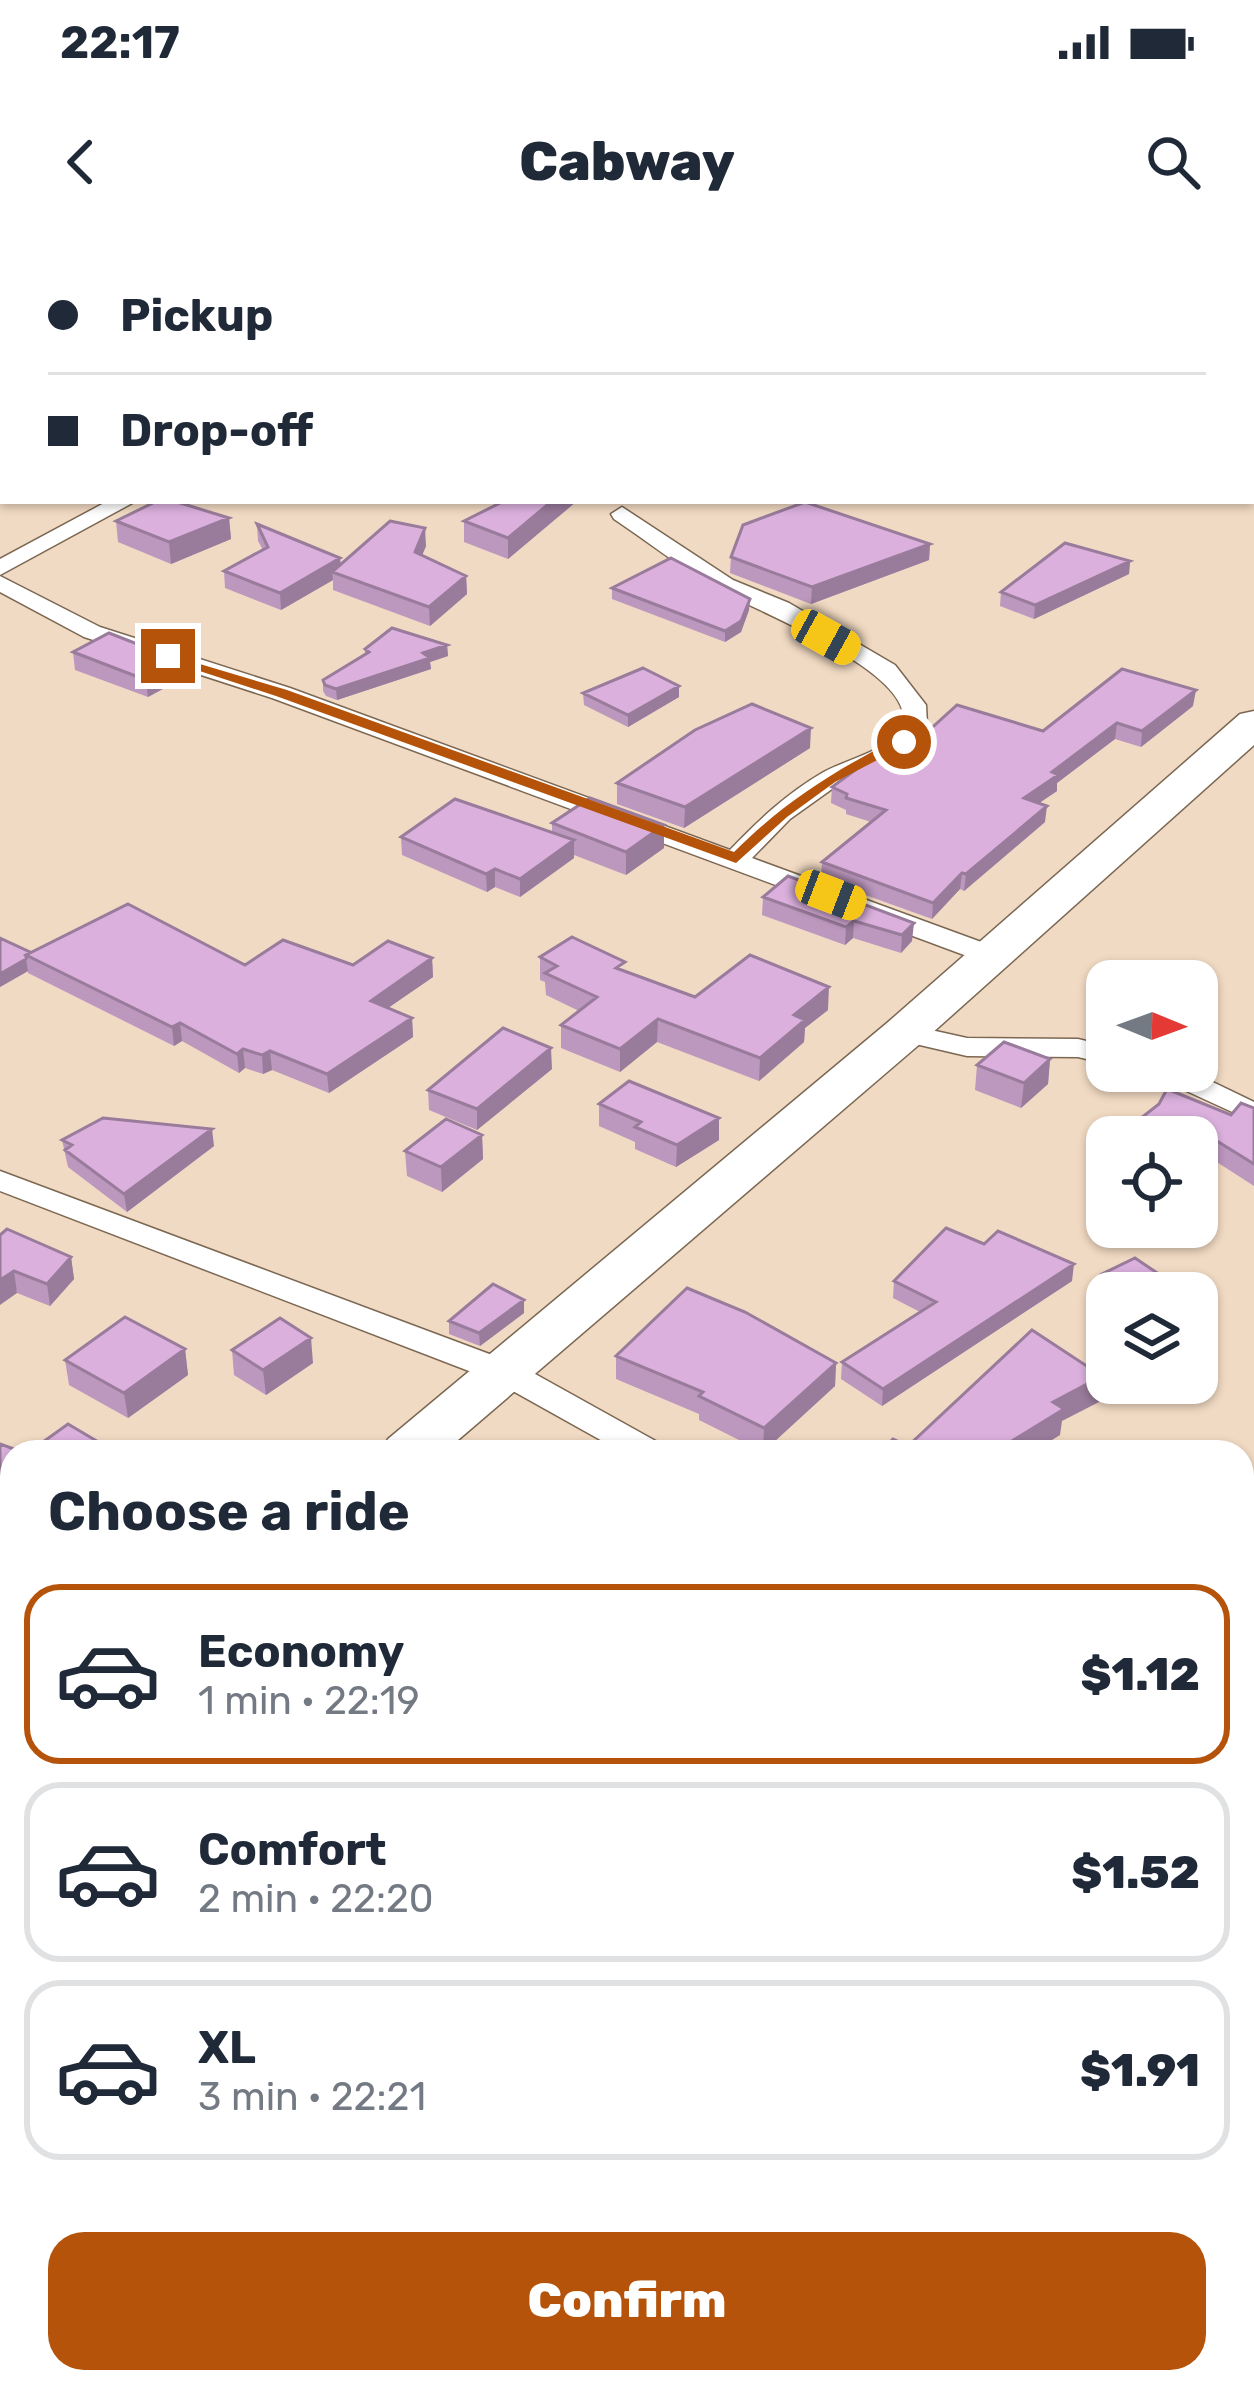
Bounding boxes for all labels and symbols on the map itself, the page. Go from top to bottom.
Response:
car [786,604,866,670]
route end [141,629,195,683]
route start [877,715,931,769]
car [791,865,871,925]
north arrow [1086,960,1218,1092]

